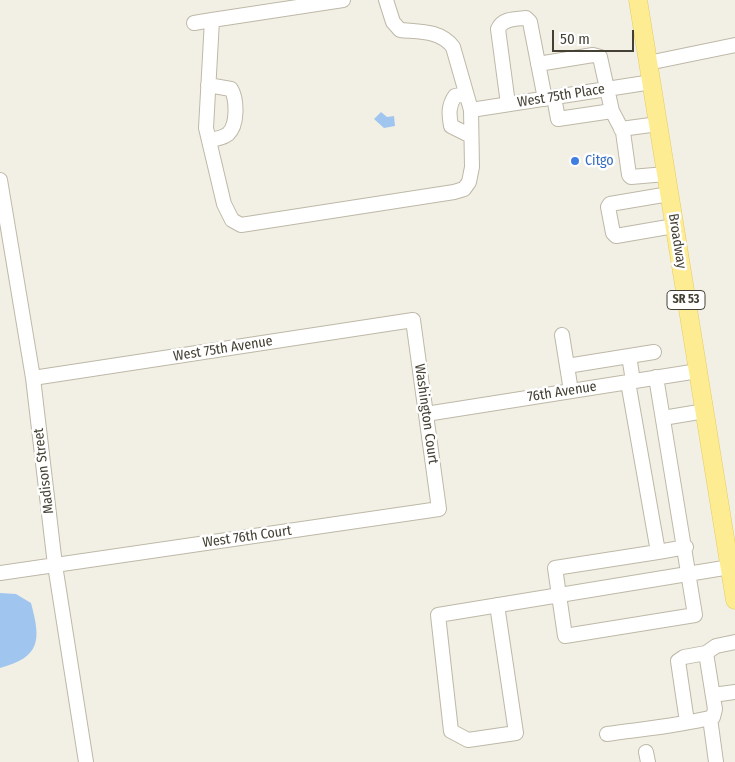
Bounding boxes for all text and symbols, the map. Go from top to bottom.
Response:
scale bar [555,20,638,52]
text: 50 m [560,30,590,48]
street label: West 75th Place [516,81,606,111]
place label: Citgo [585,153,614,169]
marker: Citgo [569,155,581,167]
street label: Broadway [664,212,690,270]
road number: SR 53 [667,290,705,310]
street label: West 75th Avenue [172,333,274,365]
street label: Washington Court [411,363,441,465]
street label: 76th Avenue [526,378,598,406]
street label: Madison Street [30,427,58,515]
street label: West 76th Court [201,522,293,552]

